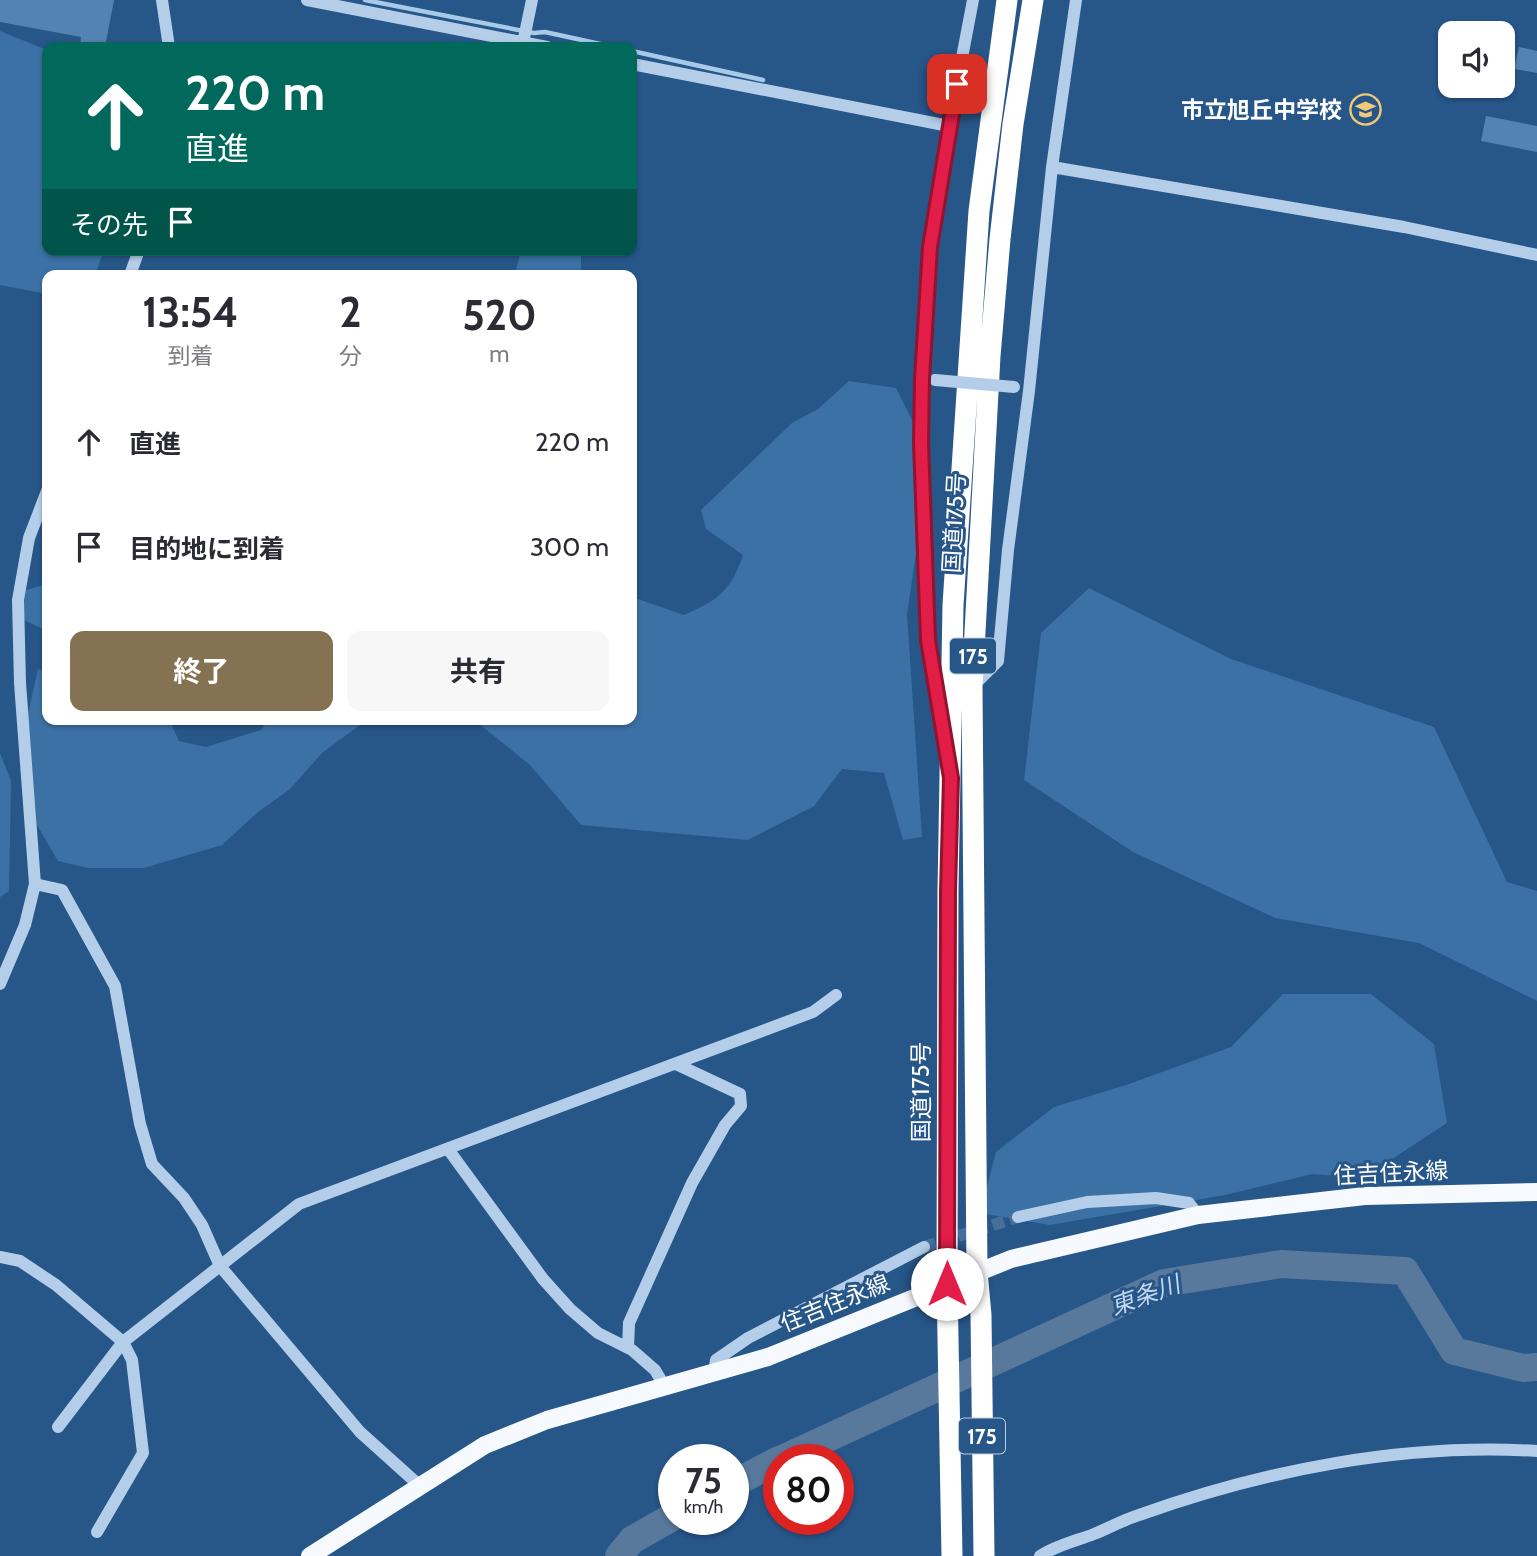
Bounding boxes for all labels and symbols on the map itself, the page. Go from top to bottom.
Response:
pin [927,54,987,114]
school or university icon: 市立旭丘中学校 [1348,93,1382,127]
place label: 市立旭丘中学校 [1181,96,1342,124]
street label: 国道175号 [937,472,971,574]
road number: 175 [950,638,996,674]
street label: 国道175号 [907,1042,935,1142]
street label: 住吉住永線 [1333,1156,1449,1190]
position arrow [910,1247,984,1321]
street label: 住吉住永線 [776,1268,894,1338]
water label: 東条川 [1106,1268,1187,1321]
road number: 175 [959,1418,1005,1454]
speed limit sign: 80 [763,1444,854,1535]

